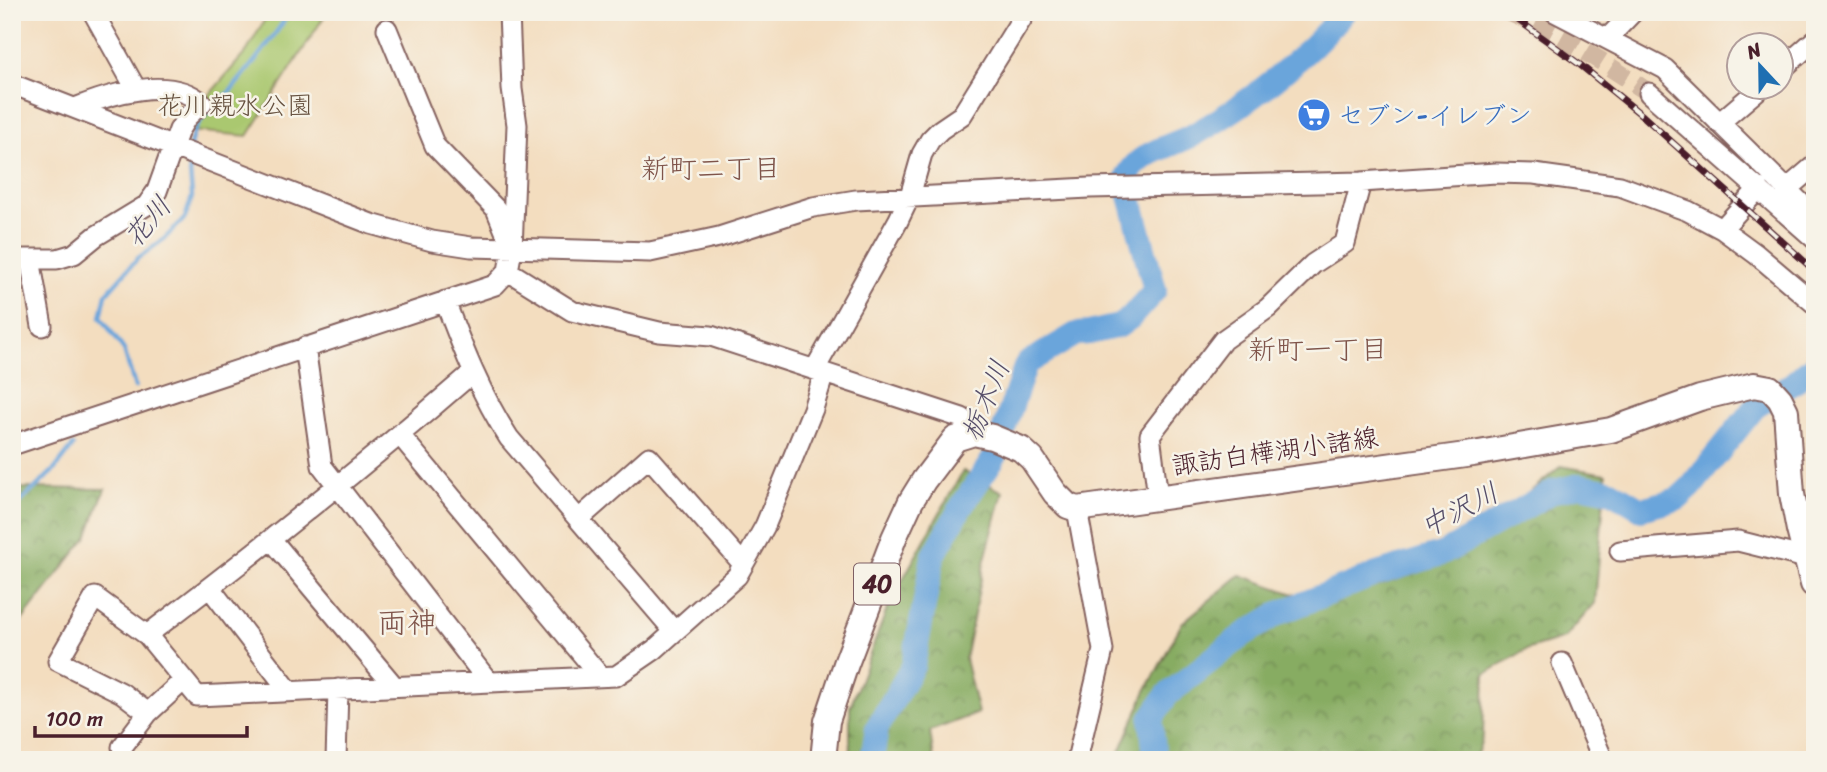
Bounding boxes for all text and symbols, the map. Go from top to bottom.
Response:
north arrow [1726,32,1796,102]
text: N [1741,33,1767,69]
park label: 花川親水公園 [157,82,313,128]
place label: セブン-イレブン [1338,92,1532,138]
supermarket icon: セブン-イレブン [1295,96,1333,134]
district label: 新町二丁目 [641,144,781,193]
water label: 花川 [111,184,184,259]
district label: 新町一丁目 [1248,325,1388,374]
water label: 栃木川 [947,352,1024,448]
street label: 諏訪白樺湖小諸線 [1169,414,1381,488]
water label: 中沢川 [1411,469,1508,550]
road number: 40 [854,564,900,604]
district label: 両神 [377,596,437,650]
scale bar [35,695,247,739]
text: 100 m [46,700,103,738]

